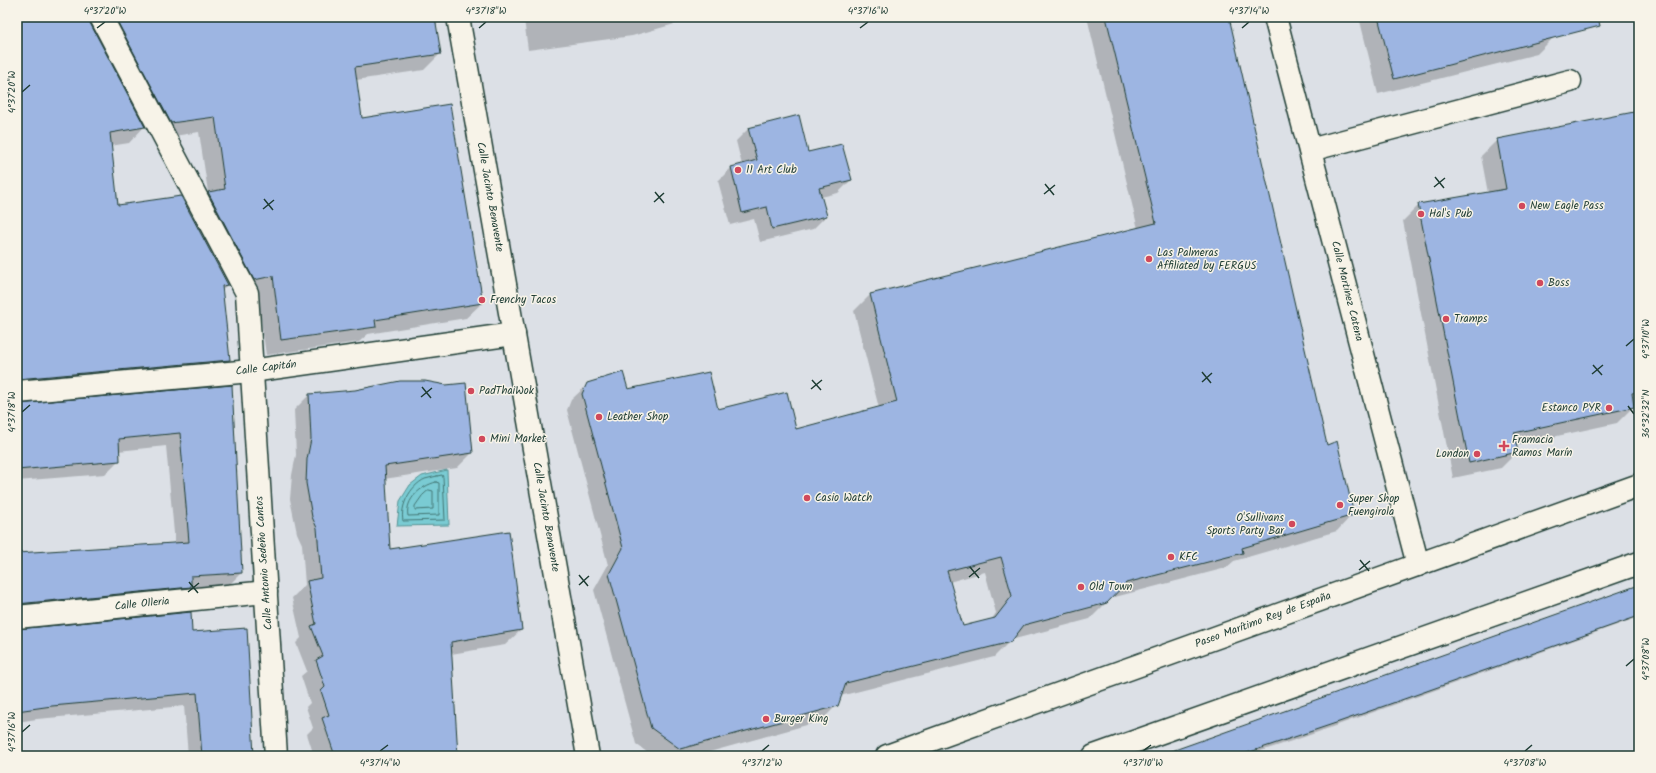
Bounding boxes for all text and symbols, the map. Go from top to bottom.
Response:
text: 4°37'20"W [84,3,126,19]
text: 4°37'18"W [466,3,507,19]
text: 4°37'16"W [848,3,888,19]
text: 4°37'14"W [1229,3,1269,19]
text: 4°37'20"W [4,71,20,113]
street label: Calle Jacinto Benavente [471,141,509,253]
place label: 11 Art Club [746,161,797,179]
marker: 11 Art Club [733,165,743,175]
place label: New Eagle Pass [1530,197,1604,215]
marker: New Eagle Pass [1517,201,1527,211]
place label: Hal's Pub [1429,205,1472,223]
marker: Hal's Pub [1416,209,1426,219]
street label: Calle Martínez Catena [1326,239,1368,343]
place label: Las Palmeras Affiliated by FERGUS [1157,244,1256,275]
marker: Las Palmeras Affiliated by FERGUS [1144,254,1154,264]
place label: Boss [1548,274,1570,292]
marker: Boss [1535,278,1545,288]
place label: Frenchy Tacos [490,291,556,309]
marker: Frenchy Tacos [477,295,487,305]
place label: Tramps [1454,310,1488,328]
marker: Tramps [1441,314,1451,324]
text: 4°37'10"W [1638,319,1654,359]
street label: Calle Capitán [234,355,298,381]
place label: PadThaiWok [479,382,535,400]
marker: PadThaiWok [466,386,476,396]
text: 36°32'32"N [1638,389,1654,439]
text: 4°37'18"W [4,391,20,432]
place label: Estanco PYR [1542,399,1602,417]
marker: Estanco PYR [1604,403,1614,413]
place label: Leather Shop [607,408,669,426]
marker: Leather Shop [594,412,604,422]
place label: Mini Market [490,430,547,448]
place label: Framacia Ramos Marín [1512,431,1573,462]
marker: Mini Market [477,434,487,444]
marker: Framacia Ramos Marín [1499,441,1509,451]
place label: London [1436,445,1469,463]
marker: London [1472,449,1482,459]
street label: Calle Jacinto Benavente [527,461,565,573]
place label: Casio Watch [815,489,872,507]
place label: Super Shop Fuengirola [1348,490,1400,521]
marker: Casio Watch [802,493,812,503]
street label: Calle Antonio Sedeño Cantos [250,495,278,631]
marker: Super Shop Fuengirola [1335,500,1345,510]
place label: O'Sullivans Sports Party Bar [1207,509,1285,540]
marker: O'Sullivans Sports Party Bar [1287,519,1297,529]
place label: KFC [1179,548,1198,566]
marker: KFC [1166,552,1176,562]
place label: Old Town [1089,578,1133,596]
marker: Old Town [1076,582,1086,592]
street label: Paseo Marítimo Rey de España [1192,587,1334,653]
street label: Calle Olleria [114,592,170,616]
text: 4°37'08"W [1638,637,1654,680]
place label: Burger King [774,710,828,728]
text: 4°37'16"W [4,712,20,752]
marker: Burger King [761,714,771,724]
text: 4°37'14"W [360,755,400,771]
text: 4°37'12"W [742,755,783,771]
text: 4°37'10"W [1123,755,1163,771]
text: 4°37'08"W [1504,755,1547,771]

